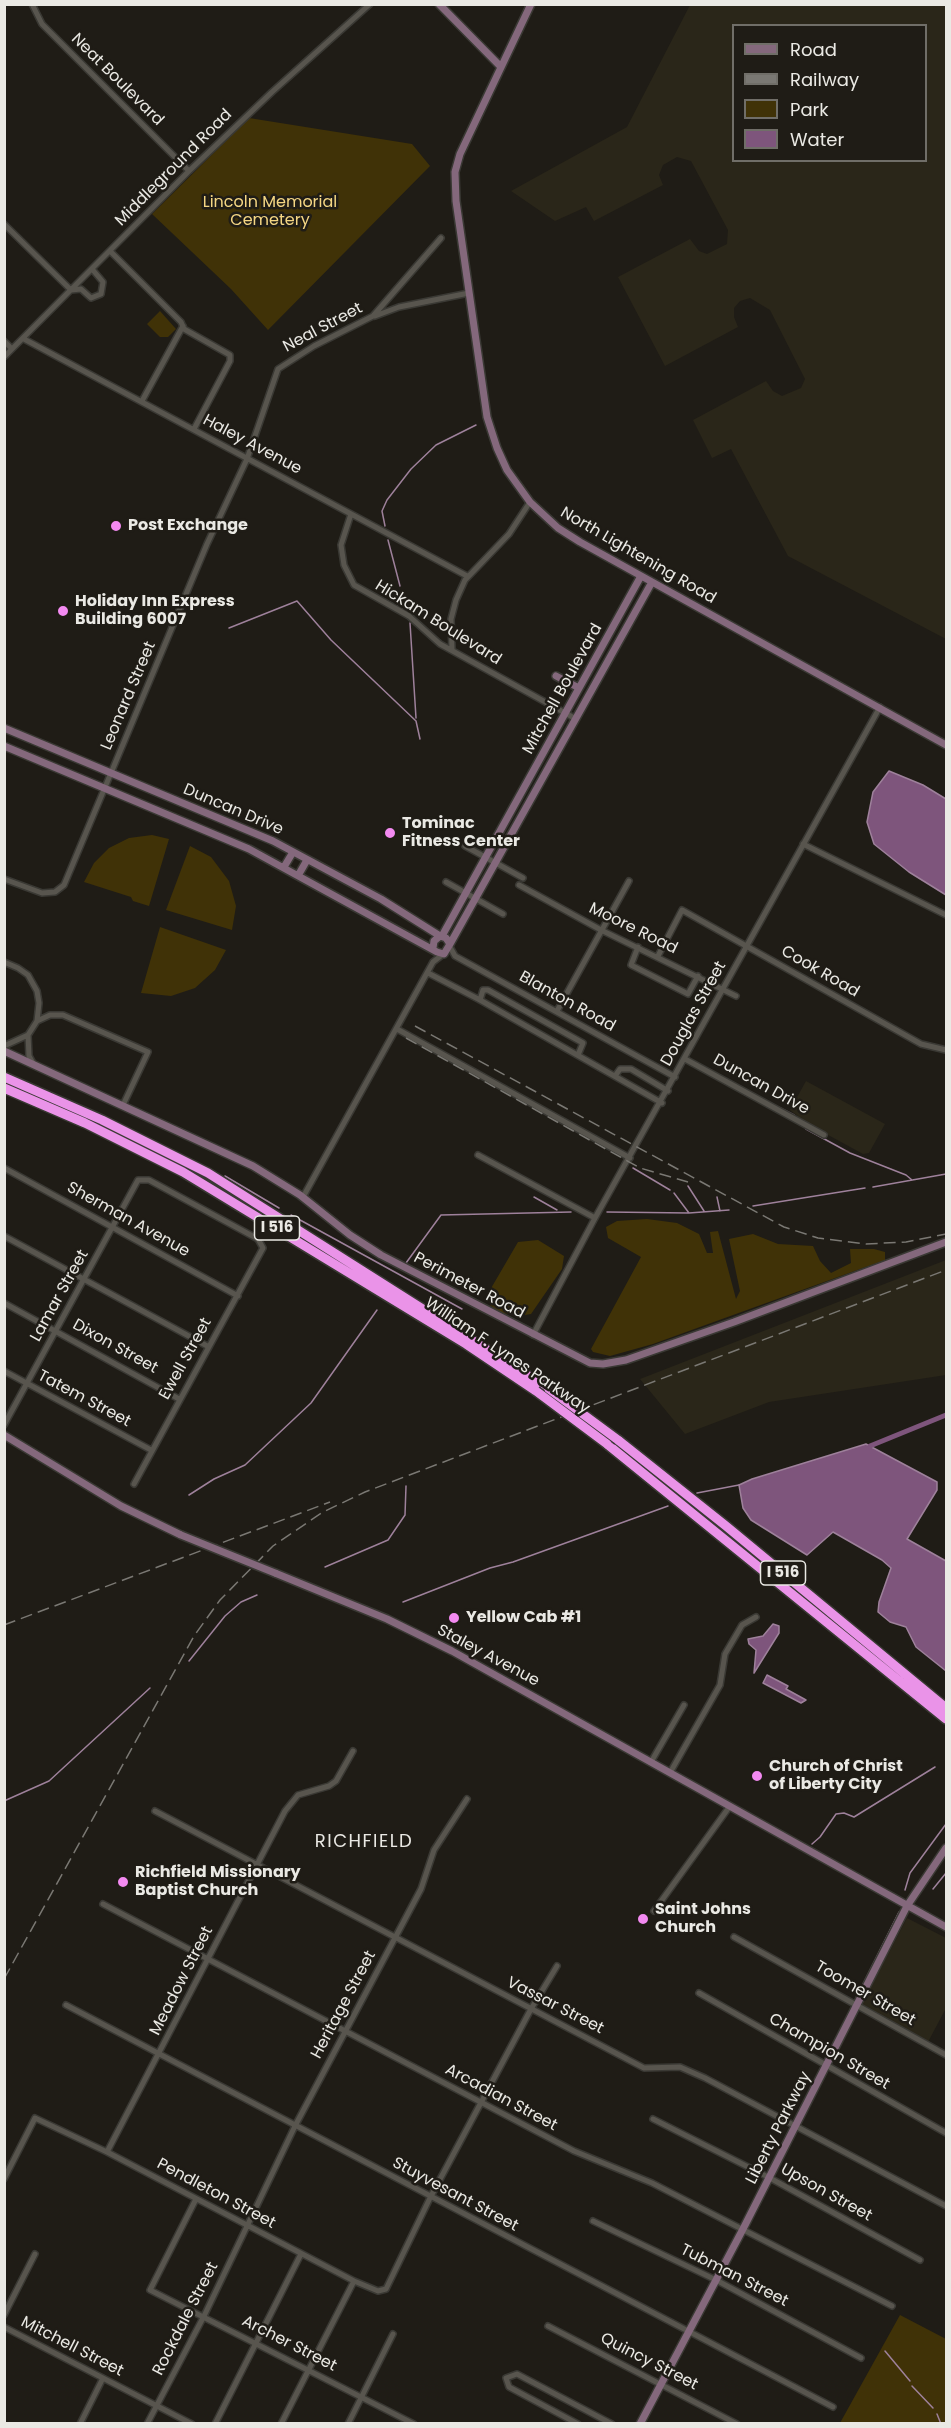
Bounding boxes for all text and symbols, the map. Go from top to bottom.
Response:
legend [732,24,927,162]
street label: Neat Boulevard [67,30,167,130]
text: Road [790,37,837,62]
text: Railway [790,67,859,92]
text: Park [790,97,829,122]
street label: Middleground Road [112,106,236,230]
text: Water [790,127,844,152]
park label: Lincoln Memorial Cemetery [203,193,337,231]
street label: Neal Street [280,299,366,357]
street label: Haley Avenue [199,411,305,479]
street label: North Lightening Road [557,504,719,608]
place label: Post Exchange [128,516,248,536]
marker: Post Exchange [109,519,123,533]
street label: Hickam Boulevard [371,576,505,670]
place label: Holiday Inn Express Building 6007 [75,592,235,630]
marker: Holiday Inn Express Building 6007 [56,604,70,618]
street label: Mitchell Boulevard [519,620,607,758]
street label: Leonard Street [97,639,161,753]
street label: Duncan Drive [180,780,286,840]
place label: Tominac Fitness Center [402,814,520,852]
marker: Tominac Fitness Center [383,826,397,840]
street label: Moore Road [586,899,680,959]
street label: Cook Road [778,942,862,1002]
street label: Douglas Street [657,958,731,1070]
street label: Blanton Road [516,968,618,1036]
street label: Duncan Drive [710,1051,812,1119]
street label: Sherman Avenue [63,1178,193,1262]
road number: I 516 [254,1216,300,1240]
street label: Lamar Street [27,1247,93,1345]
street label: Perimeter Road [410,1249,528,1323]
street label: William F. Lynes Parkway [421,1294,593,1418]
street label: Ewell Street [156,1315,216,1403]
street label: Dixon Street [69,1316,161,1378]
street label: Tatem Street [34,1366,134,1432]
road number: I 516 [760,1561,806,1585]
place label: Yellow Cab #1 [466,1608,581,1628]
marker: Yellow Cab #1 [447,1611,461,1625]
street label: Staley Avenue [433,1621,543,1691]
place label: Church of Christ of Liberty City [769,1757,903,1795]
marker: Church of Christ of Liberty City [750,1769,764,1783]
district label: RICHFIELD [315,1831,413,1853]
place label: Richfield Missionary Baptist Church [135,1863,301,1901]
marker: Richfield Missionary Baptist Church [116,1875,130,1889]
place label: Saint Johns Church [655,1900,751,1938]
marker: Saint Johns Church [636,1912,650,1926]
street label: Meadow Street [146,1923,218,2039]
street label: Heritage Street [307,1948,381,2062]
street label: Toomer Street [811,1958,919,2030]
street label: Vassar Street [503,1973,607,2039]
street label: Champion Street [765,2010,893,2094]
street label: Arcadian Street [442,2060,560,2136]
street label: Liberty Parkway [742,2068,816,2188]
street label: Stuyvesant Street [389,2154,521,2236]
street label: Pendleton Street [153,2155,279,2233]
street label: Upson Street [777,2160,875,2226]
street label: Tubman Street [677,2241,791,2311]
street label: Rockdale Street [149,2259,223,2379]
street label: Archer Street [238,2312,340,2376]
street label: Mitchell Street [18,2313,126,2381]
street label: Quincy Street [597,2329,701,2395]

